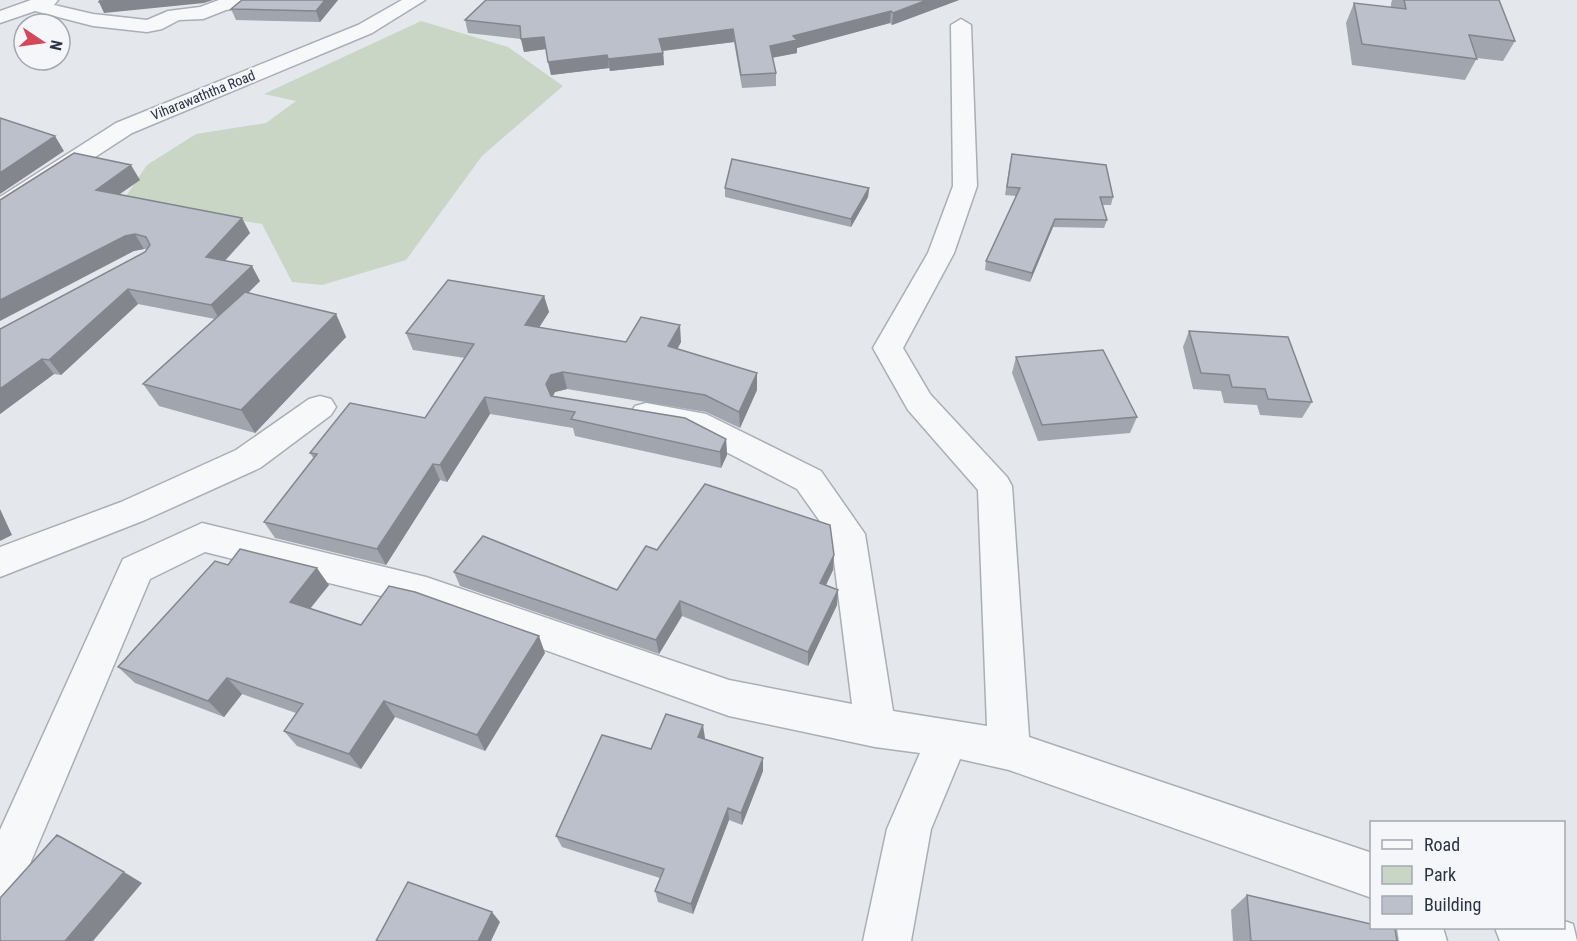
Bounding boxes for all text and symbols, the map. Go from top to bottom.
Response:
north arrow [12,12,72,72]
text: N [46,38,66,52]
street label: Viharawaththa Road [149,67,257,123]
legend [1370,821,1565,929]
text: Road [1424,834,1460,855]
text: Park [1424,864,1456,885]
text: Building [1424,894,1481,915]

